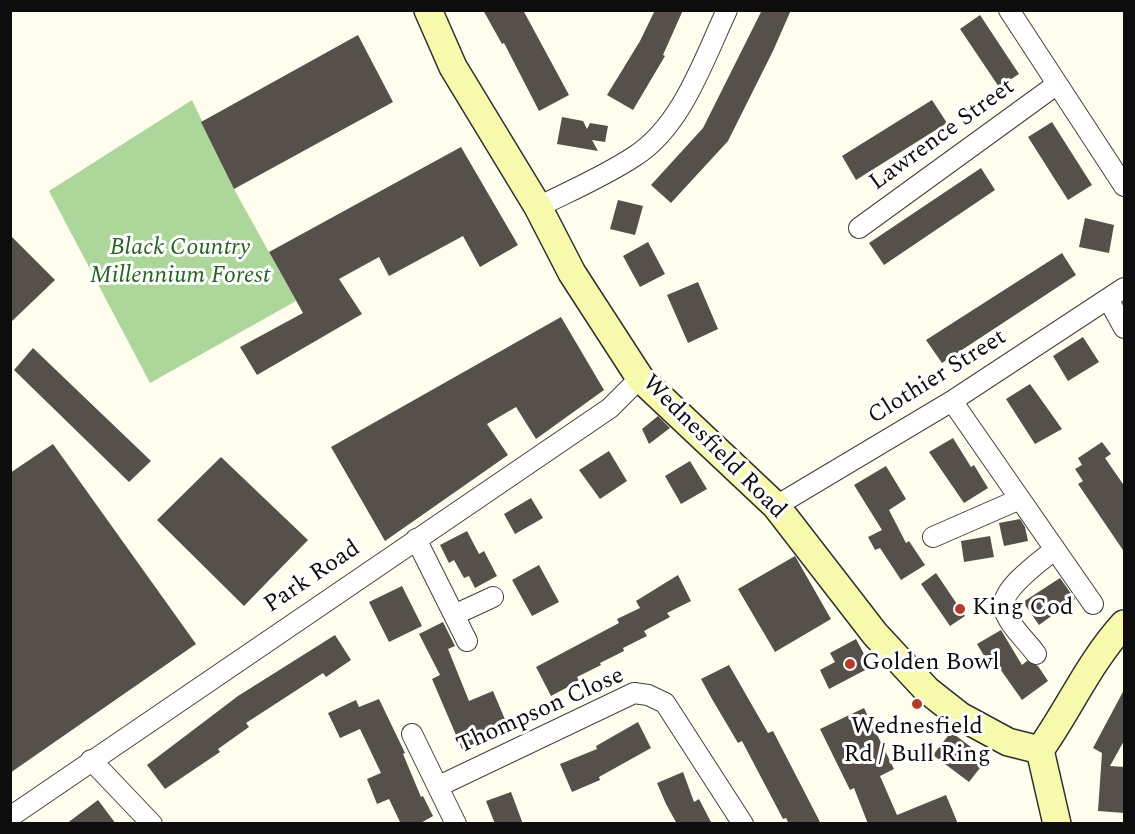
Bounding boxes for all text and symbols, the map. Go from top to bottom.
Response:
street label: Lawrence Street [865,74,1021,198]
park label: Black Country Millennium Forest [90,235,270,291]
street label: Clothier Street [864,324,1012,432]
street label: Wednesfield Road [635,370,791,526]
street label: Park Road [260,535,366,621]
place label: King Cod [972,595,1073,623]
marker: King Cod [953,602,967,616]
place label: Golden Bowl [862,650,1000,678]
marker: Golden Bowl [843,657,857,671]
street label: Thompson Close [453,662,629,762]
marker: Wednesfield Rd / Bull Ring [910,697,924,711]
place label: Wednesfield Rd / Bull Ring [844,714,990,770]

